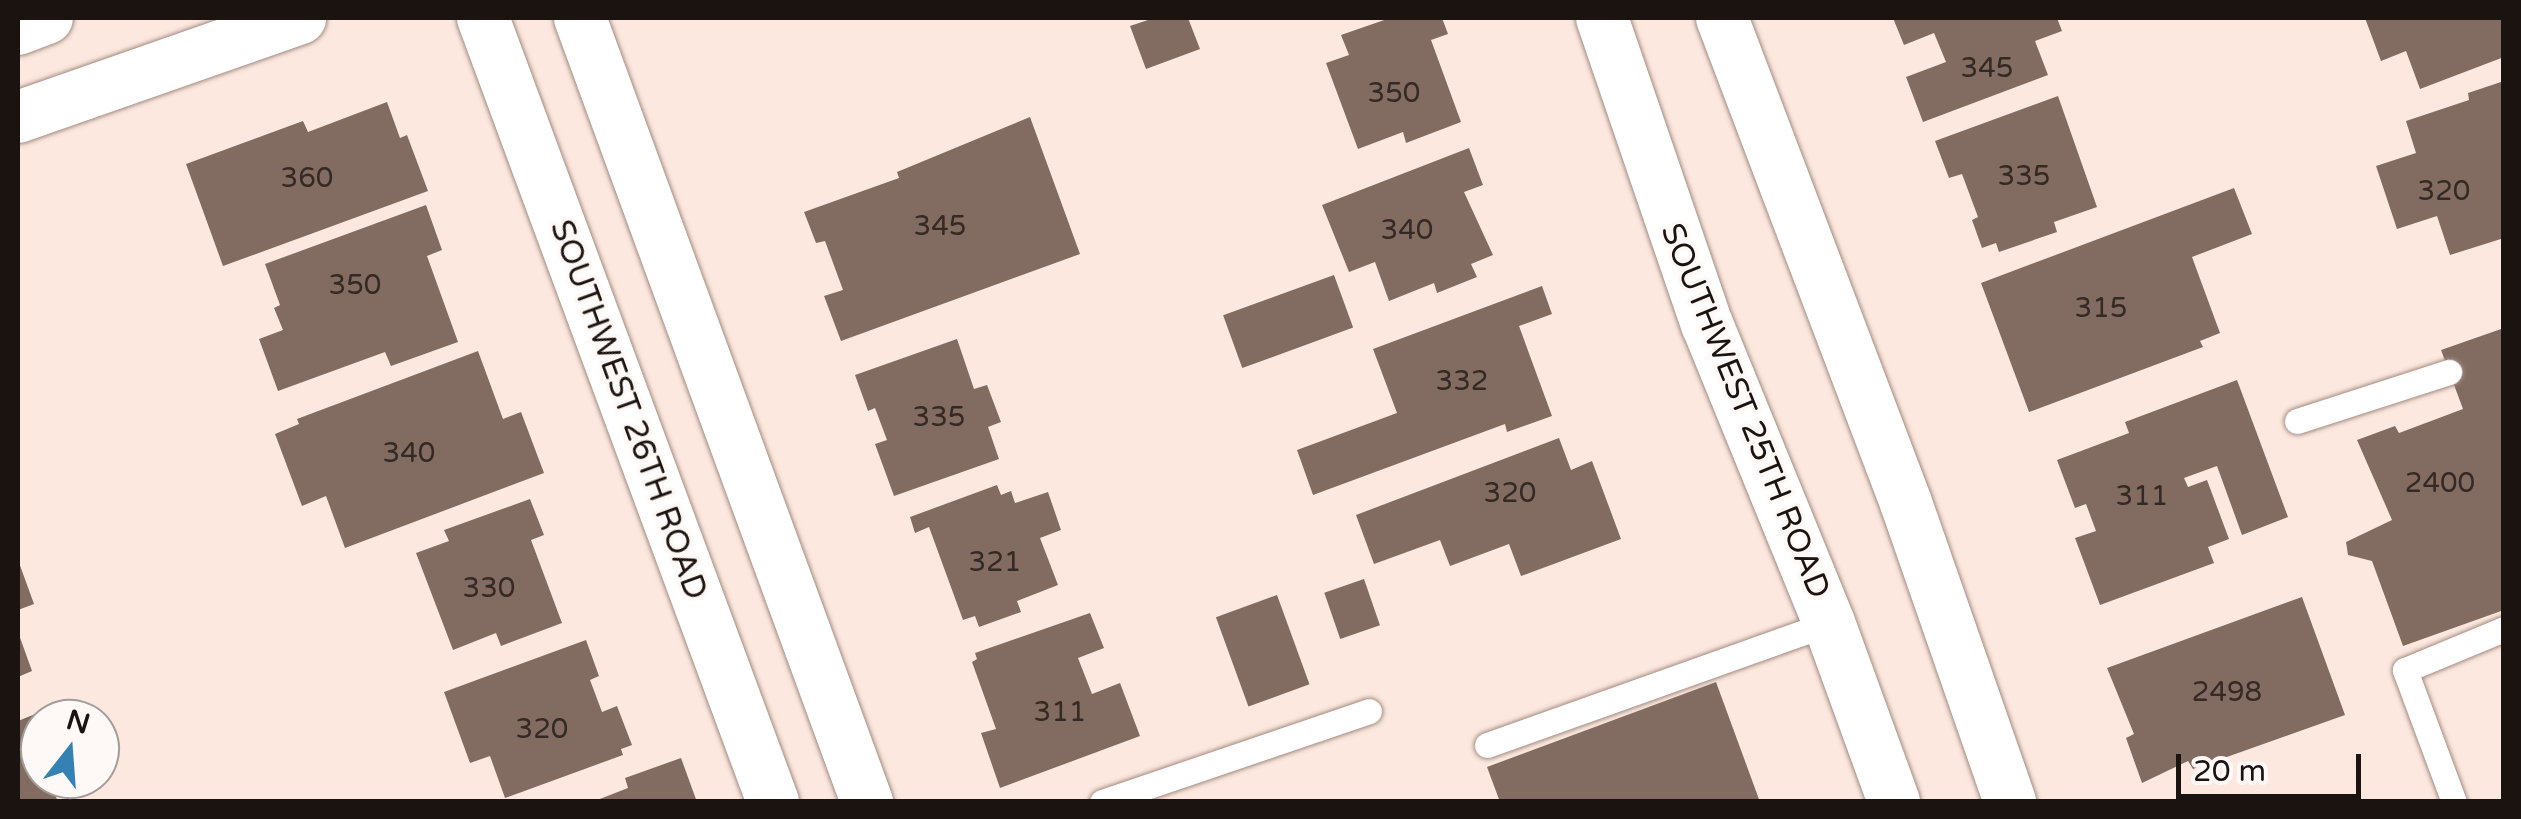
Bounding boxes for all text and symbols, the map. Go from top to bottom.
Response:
house number: 345 [1961,51,2013,85]
house number: 350 [1368,76,1420,110]
house number: 335 [1998,159,2050,193]
house number: 360 [281,161,333,195]
house number: 320 [2418,174,2470,208]
house number: 345 [914,209,966,243]
house number: 340 [1381,213,1433,247]
street label: SOUTHWEST 26TH ROAD [541,215,715,605]
street label: SOUTHWEST 25TH ROAD [1652,218,1838,604]
house number: 350 [329,268,381,302]
house number: 315 [2075,291,2127,325]
house number: 332 [1436,364,1488,398]
house number: 335 [913,400,965,434]
house number: 340 [383,436,435,470]
house number: 2400 [2405,466,2475,500]
house number: 320 [1484,476,1536,510]
house number: 311 [2116,479,2168,513]
house number: 321 [969,545,1021,579]
house number: 330 [463,571,515,605]
house number: 2498 [2192,675,2262,709]
house number: 311 [1034,695,1086,729]
north arrow [20,699,120,799]
text: N [62,703,94,742]
house number: 320 [516,712,568,746]
scale bar [2181,734,2366,796]
text: 20 m [2193,753,2266,790]

